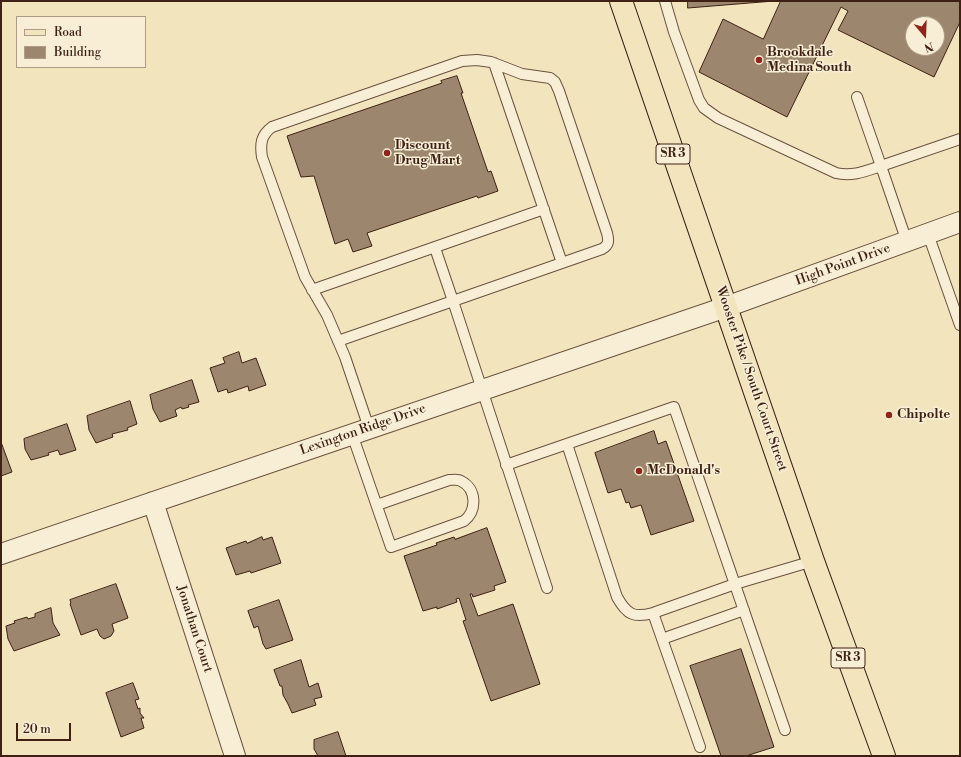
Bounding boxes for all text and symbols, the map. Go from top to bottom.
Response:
legend [16,16,146,68]
north arrow [905,16,945,56]
text: Road [54,25,82,40]
text: N [922,38,935,54]
text: Building [54,45,101,60]
place label: Brookdale Medina South [767,45,852,76]
marker: Brookdale Medina South [754,55,764,65]
place label: Discount Drug Mart [395,138,460,169]
road number: SR 3 [656,144,690,164]
marker: Discount Drug Mart [382,148,392,158]
street label: High Point Drive [794,241,892,289]
street label: Wooster Pike / South Court Street [712,285,790,473]
street label: Lexington Ridge Drive [298,401,428,459]
place label: Chipolte [897,407,950,423]
marker: Chipolte [884,410,894,420]
place label: McDonald's [647,463,720,479]
marker: McDonald's [634,466,644,476]
street label: Jonathan Court [173,583,215,675]
road number: SR 3 [831,648,865,668]
scale bar [18,715,73,741]
text: 20 m [23,722,51,737]

